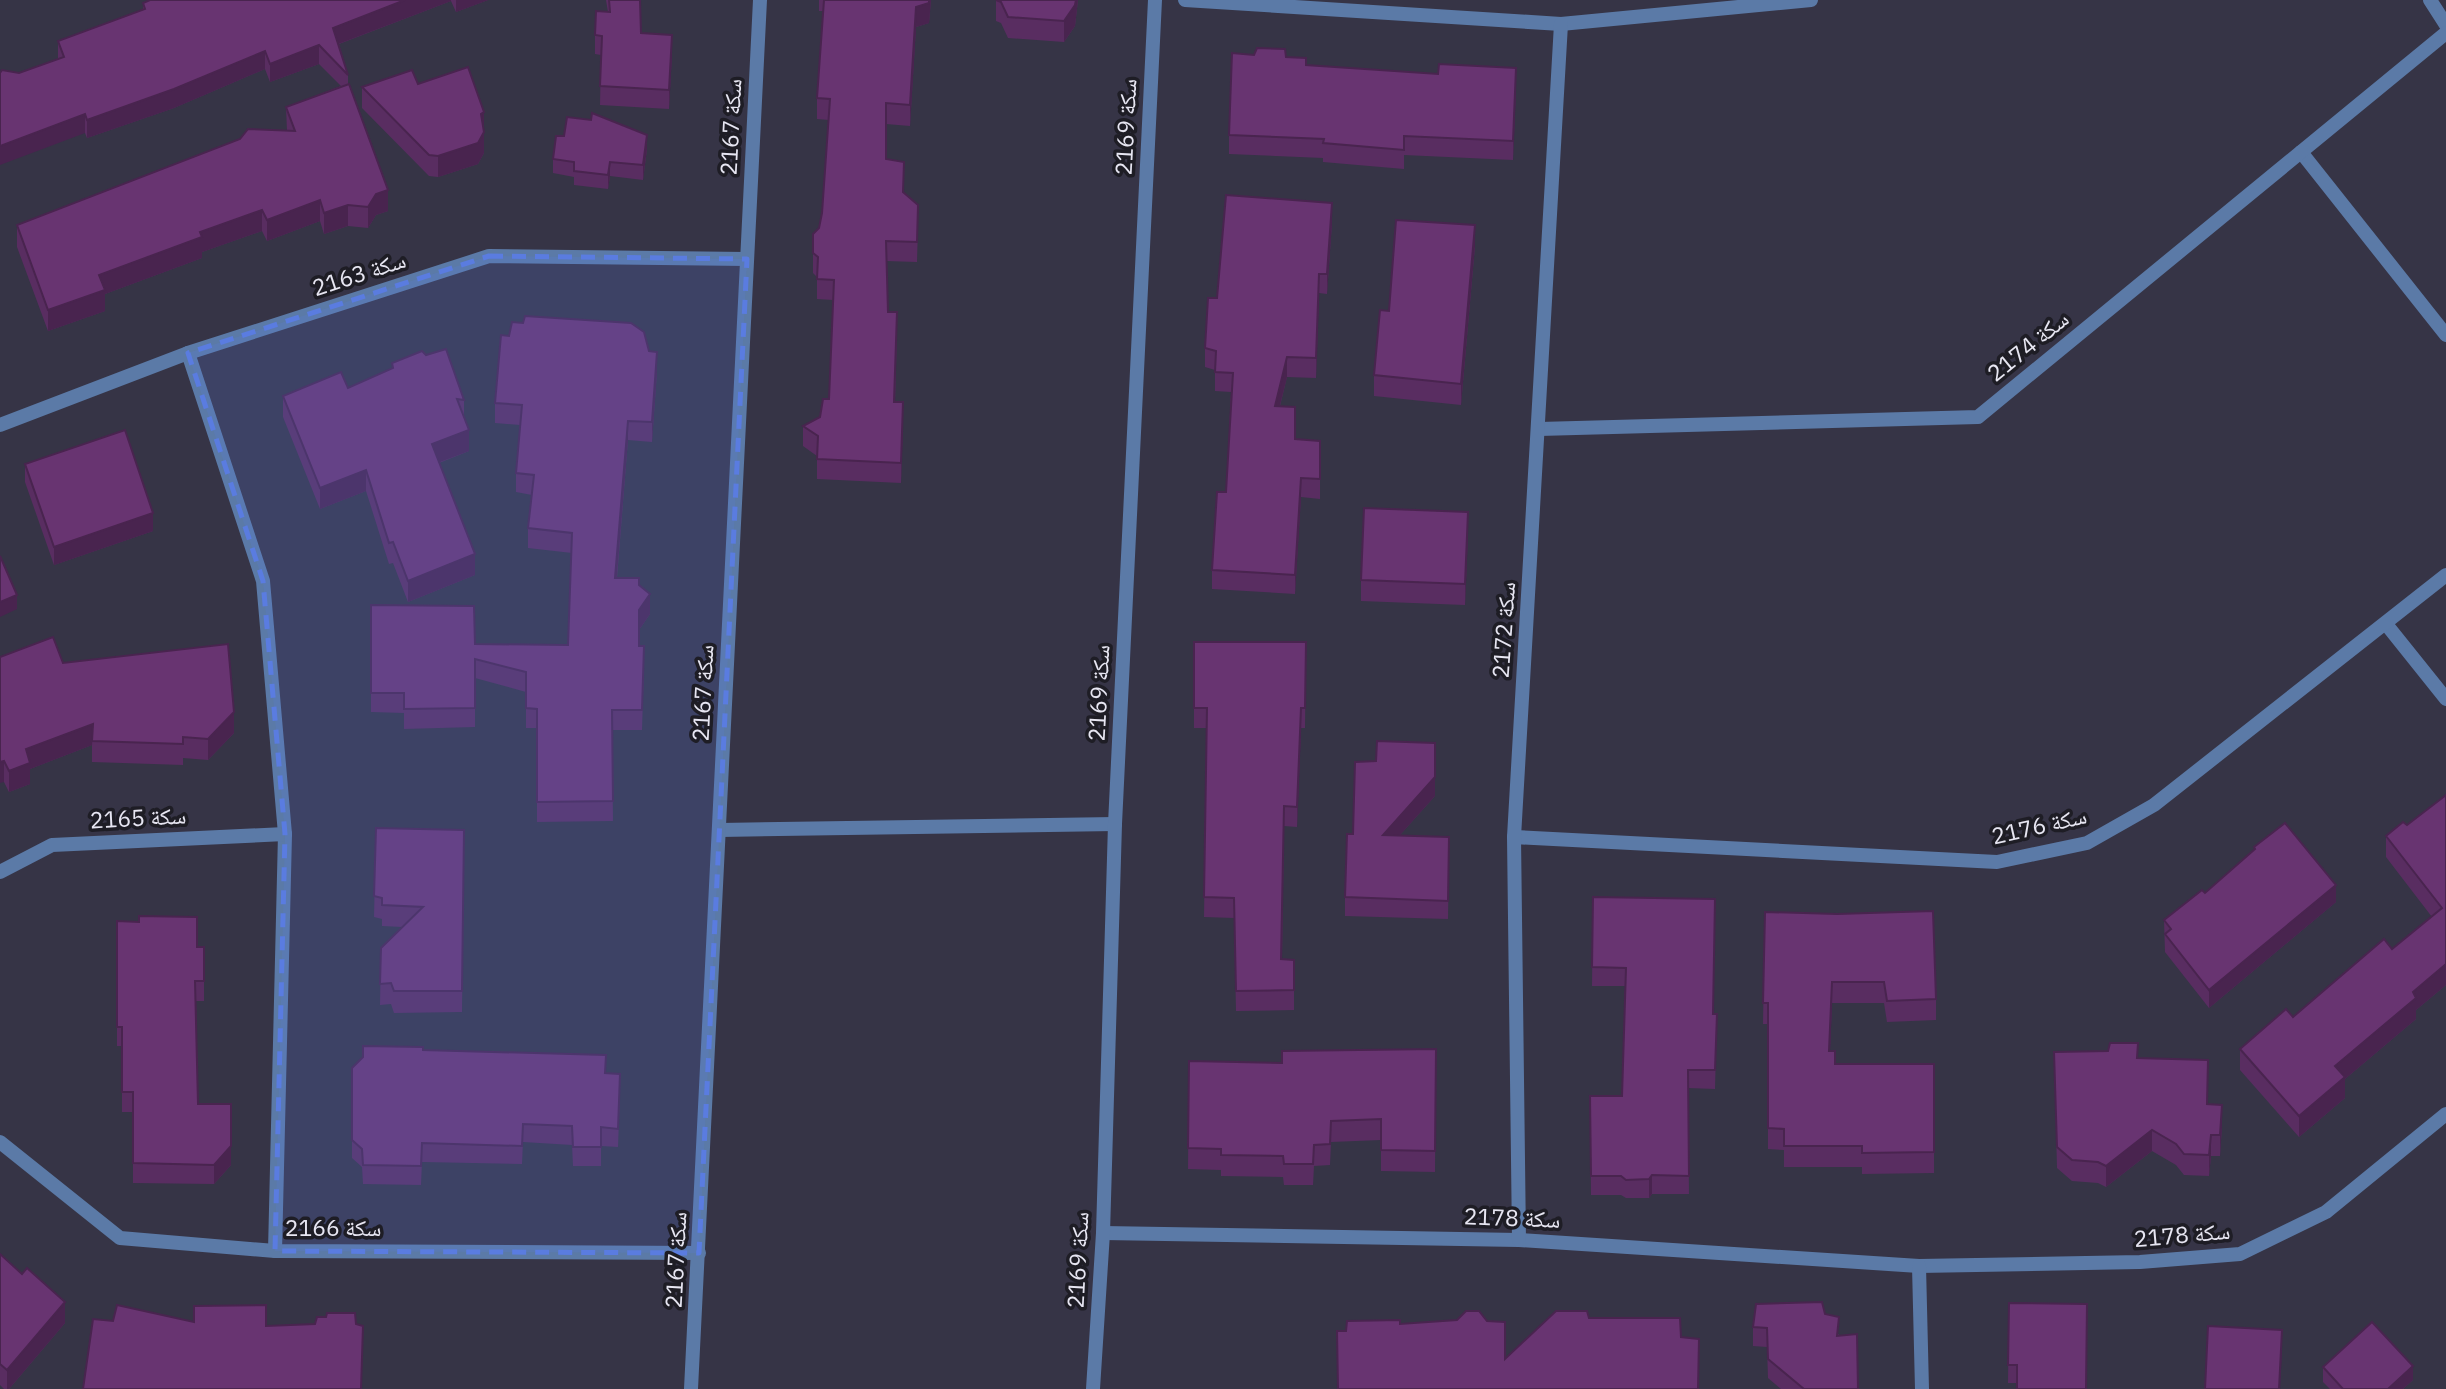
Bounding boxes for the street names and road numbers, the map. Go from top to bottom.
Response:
street label: سكة 2167 [712,78,748,176]
street label: سكة 2169 [1107,78,1143,176]
street label: سكة 2163 [308,244,409,302]
street label: سكة 2174 [1980,303,2074,387]
street label: سكة 2172 [1485,581,1521,679]
street label: سكة 2167 [684,644,720,742]
street label: سكة 2169 [1080,644,1116,742]
street label: سكة 2165 [89,799,187,835]
street label: سكة 2176 [1988,800,2089,851]
street label: سكة 2178 [1463,1200,1561,1234]
street label: سكة 2167 [657,1211,693,1309]
street label: سكة 2169 [1059,1211,1095,1309]
street label: سكة 2166 [285,1212,381,1242]
street label: سكة 2178 [2132,1215,2231,1253]

